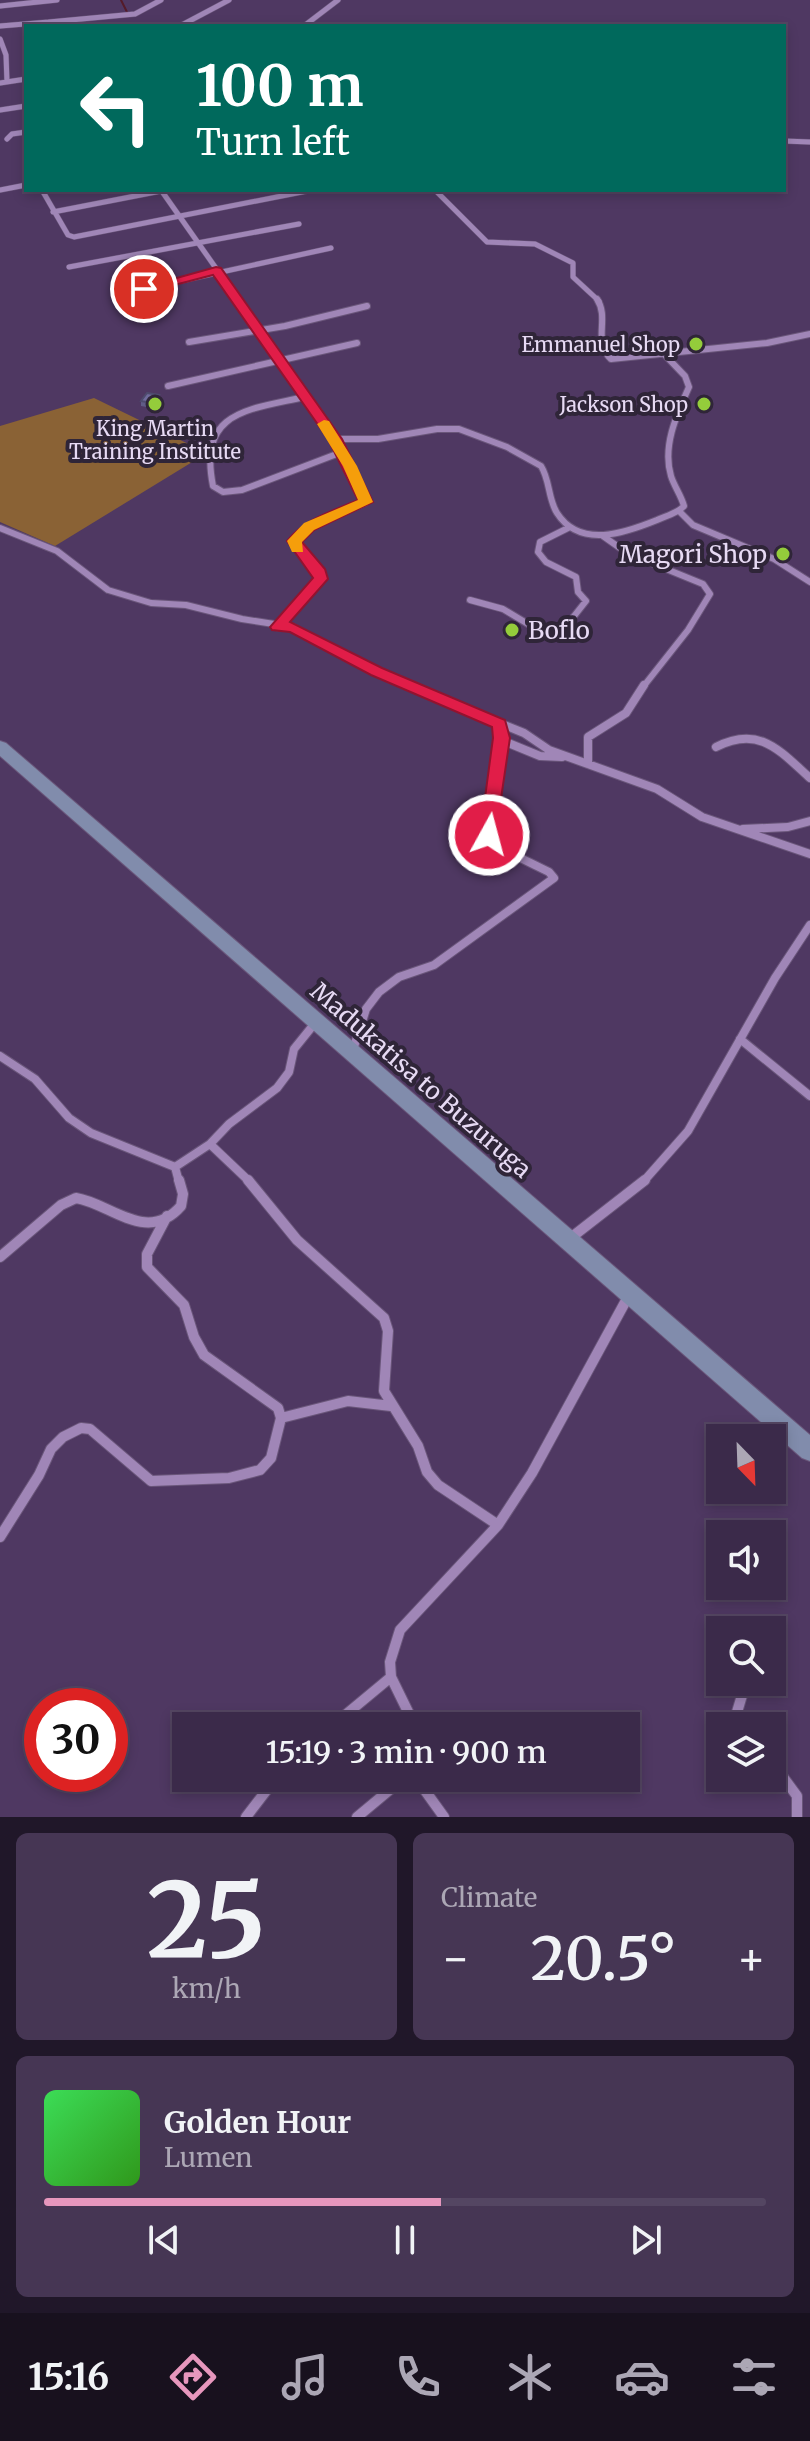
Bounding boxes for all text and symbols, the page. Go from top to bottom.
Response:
text: 100 m [196,51,364,121]
icon: left [64,56,168,160]
text: Turn left [196,120,350,165]
pin [110,255,178,323]
icon: arrive [122,267,166,311]
place label: Emmanuel Shop [521,332,680,357]
marker: Emmanuel Shop [687,335,705,353]
place label: Jackson Shop [558,392,688,417]
marker: King Martin Training Institute [146,395,164,413]
marker: Jackson Shop [695,395,713,413]
place label: King Martin Training Institute [69,416,241,464]
place label: Magori Shop [619,539,767,570]
marker: Magori Shop [774,545,792,563]
place label: Boflo [528,615,590,646]
marker: Boflo [503,621,521,639]
position arrow [447,793,531,877]
street label: Madukatisa to Buzuruga [304,976,538,1184]
north arrow [706,1424,786,1504]
map controls [706,1424,786,1792]
button: sound [706,1520,786,1600]
button: search [706,1616,786,1696]
speed limit sign: 30 [24,1688,128,1792]
button: layers [706,1712,786,1792]
text: 15:19 · 3 min · 900 m [265,1733,547,1771]
text: 25 [147,1855,266,1985]
text: Climate [441,1881,537,1914]
text: 20.5° [530,1921,677,1996]
text: − [441,1931,470,1986]
text: + [737,1931,766,1986]
text: km/h [172,1972,241,2005]
text: Golden Hour [164,2103,351,2141]
text: Lumen [164,2141,253,2174]
icon: previous [142,2218,186,2262]
icon: pause [383,2218,427,2262]
icon: next [624,2218,668,2262]
icon: directions [165,2349,221,2405]
icon: music [277,2349,333,2405]
icon: phone [390,2349,446,2405]
icon: climate [502,2349,558,2405]
icon: car [614,2349,670,2405]
icon: filters [726,2349,782,2405]
text: 15:16 [28,2355,109,2400]

